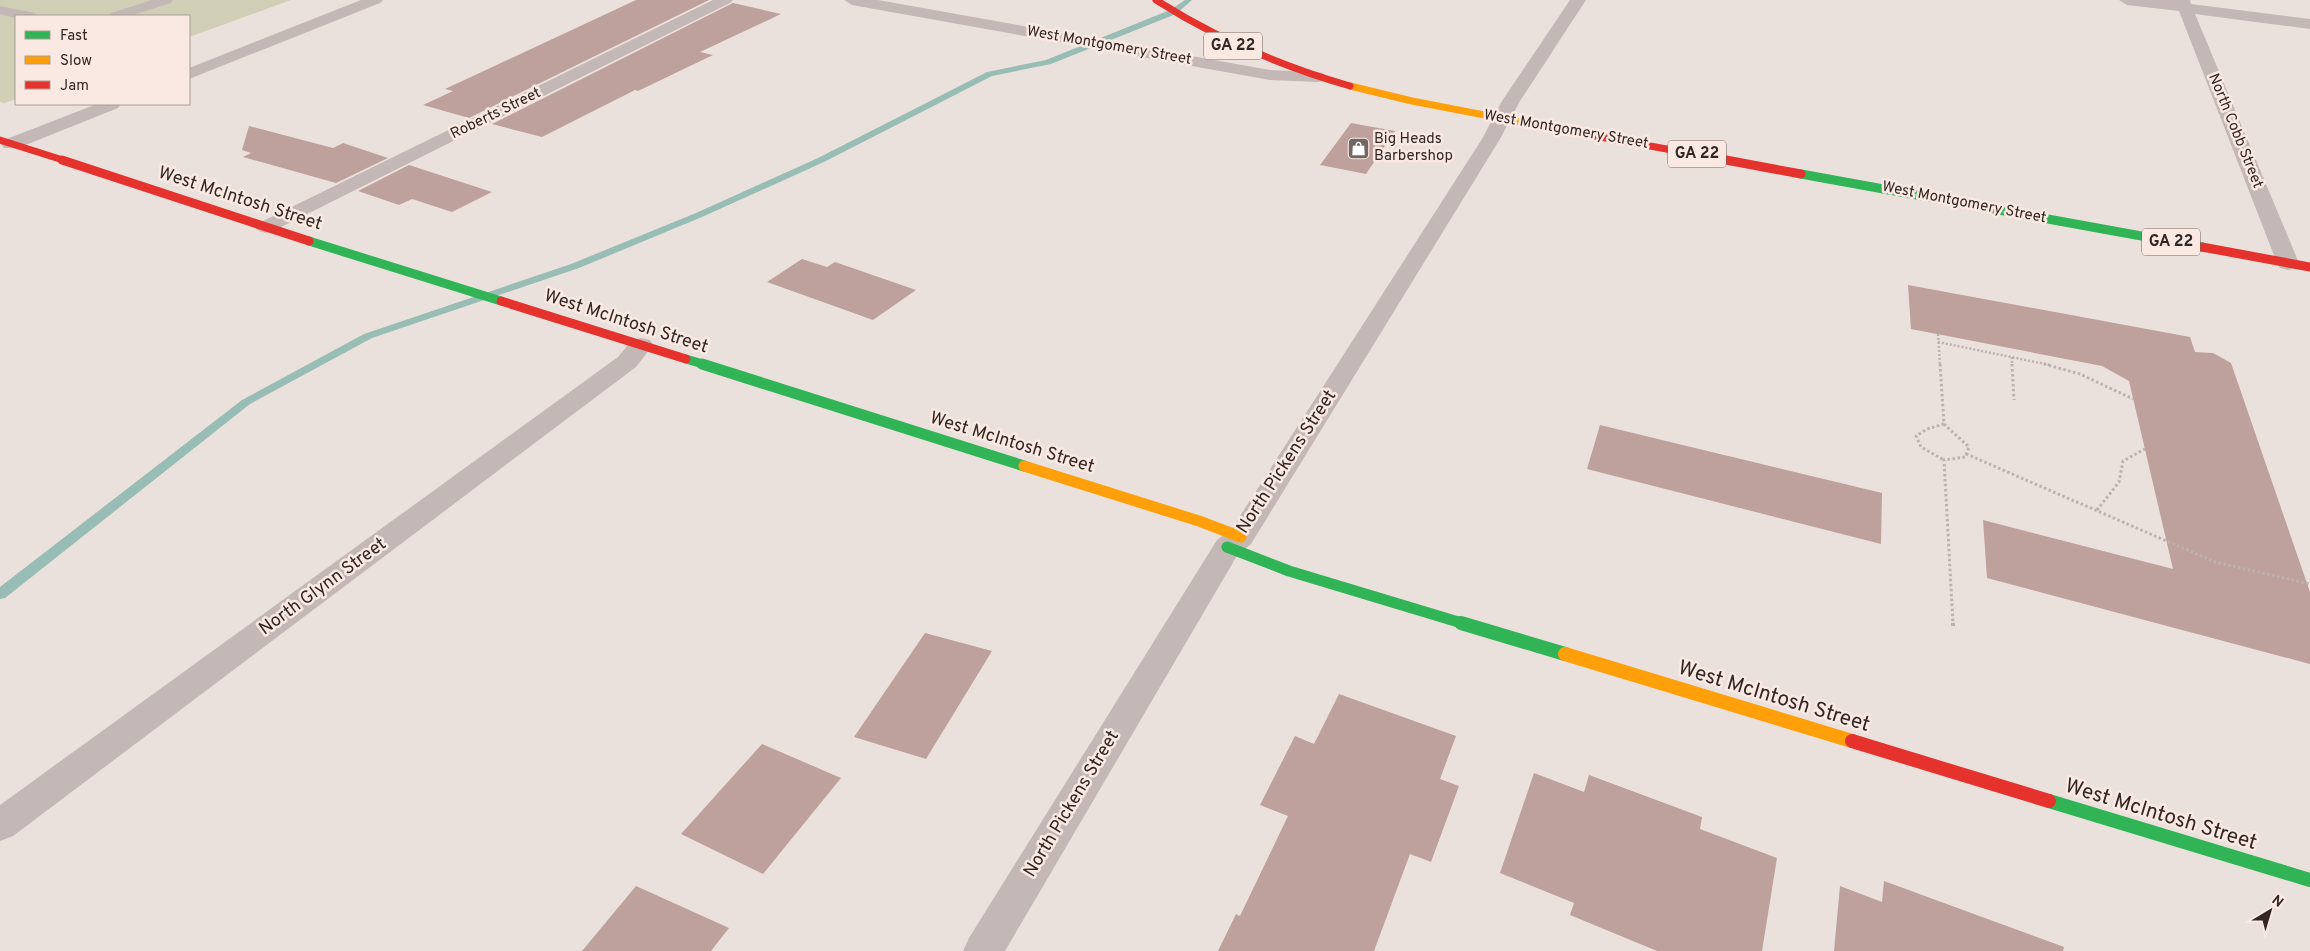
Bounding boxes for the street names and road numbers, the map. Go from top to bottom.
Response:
street label: West Montgomery Street [1025,22,1193,70]
road number: GA 22 [1204,32,1262,59]
street label: North Cobb Street [2203,71,2267,191]
street label: Roberts Street [448,84,544,144]
street label: West Montgomery Street [1482,106,1650,154]
road number: GA 22 [1668,140,1726,168]
street label: West McIntosh Street [155,162,325,236]
street label: West Montgomery Street [1880,178,2048,228]
road number: GA 22 [2142,228,2200,256]
street label: West McIntosh Street [541,285,711,359]
street label: North Pickens Street [1232,386,1342,538]
street label: West McIntosh Street [927,407,1097,479]
street label: North Glynn Street [255,533,391,641]
street label: West McIntosh Street [1675,655,1873,739]
street label: North Pickens Street [1019,727,1125,881]
street label: West McIntosh Street [2062,773,2260,857]

